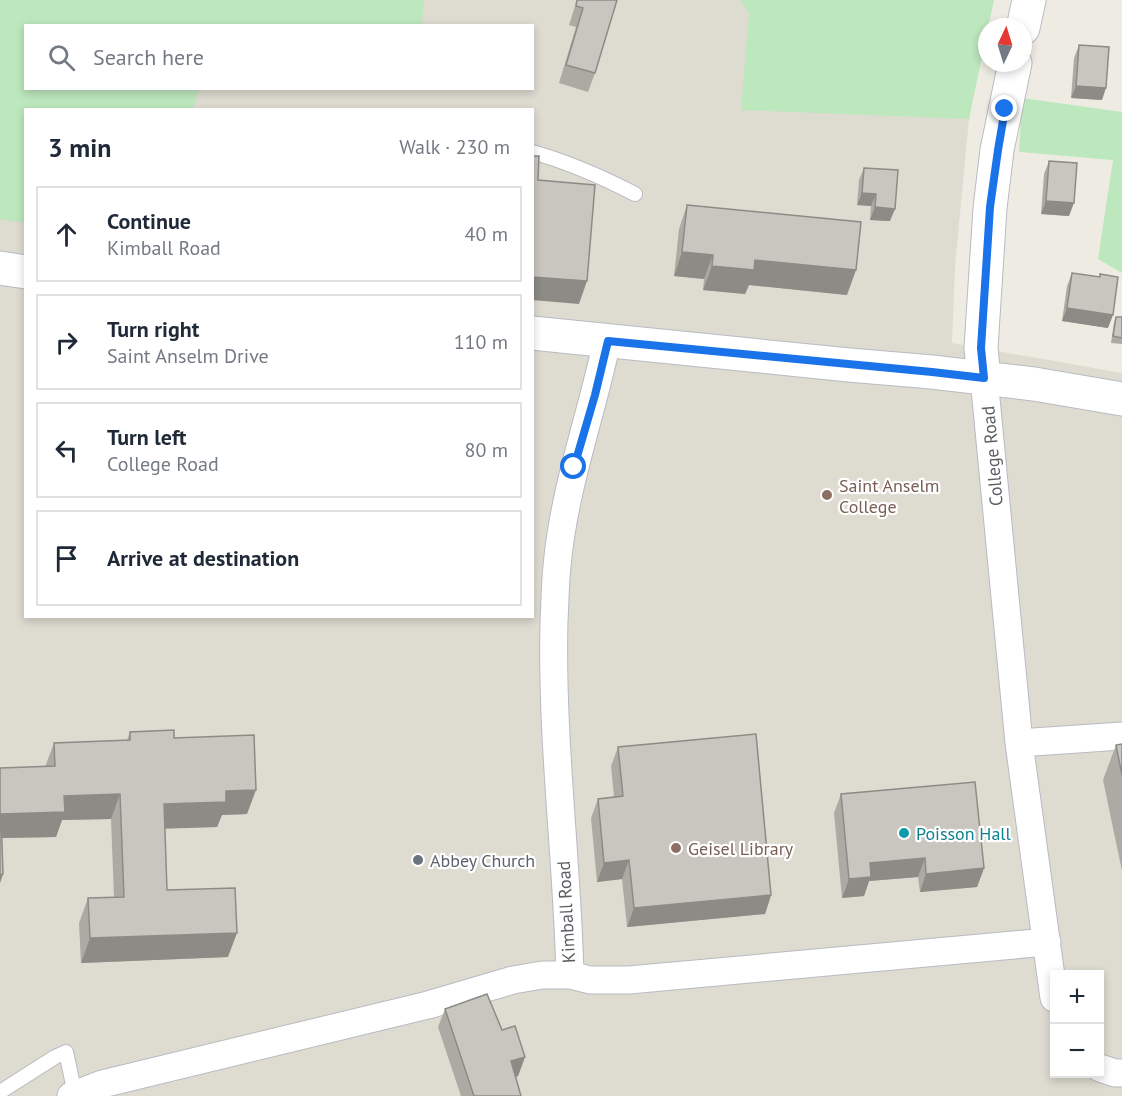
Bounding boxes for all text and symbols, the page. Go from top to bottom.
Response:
north arrow [978,18,1032,72]
search box [24,24,534,90]
icon: search [45,41,78,74]
text: Search here [93,43,204,71]
route end [991,95,1017,121]
text: 3 min [48,131,111,164]
text: Walk · 230 m [399,134,510,160]
text: Continue [107,207,191,235]
icon: ahead [50,218,83,251]
text: 40 m [465,221,508,247]
text: Kimball Road [107,235,221,261]
text: Turn right [107,315,199,343]
icon: right [50,326,83,359]
text: 110 m [454,329,508,355]
text: Saint Anselm Drive [107,343,269,369]
street label: College Road [976,405,1008,507]
text: Turn left [107,423,187,451]
icon: left [50,434,83,467]
text: 80 m [465,437,508,463]
text: College Road [107,451,219,477]
route start [560,453,586,479]
place label: Saint Anselm College [839,474,939,518]
marker: Saint Anselm College [820,488,834,502]
icon: arrive [50,542,83,575]
text: Arrive at destination [107,544,299,572]
place label: Poisson Hall [916,822,1012,845]
marker: Poisson Hall [897,826,911,840]
place label: Geisel Library [688,837,794,860]
marker: Geisel Library [669,841,683,855]
place label: Abbey Church [430,849,535,872]
marker: Abbey Church [411,853,425,867]
street label: Kimball Road [552,860,580,964]
map controls [1050,970,1104,1078]
button: + [1050,970,1104,1024]
button: − [1050,1024,1104,1078]

